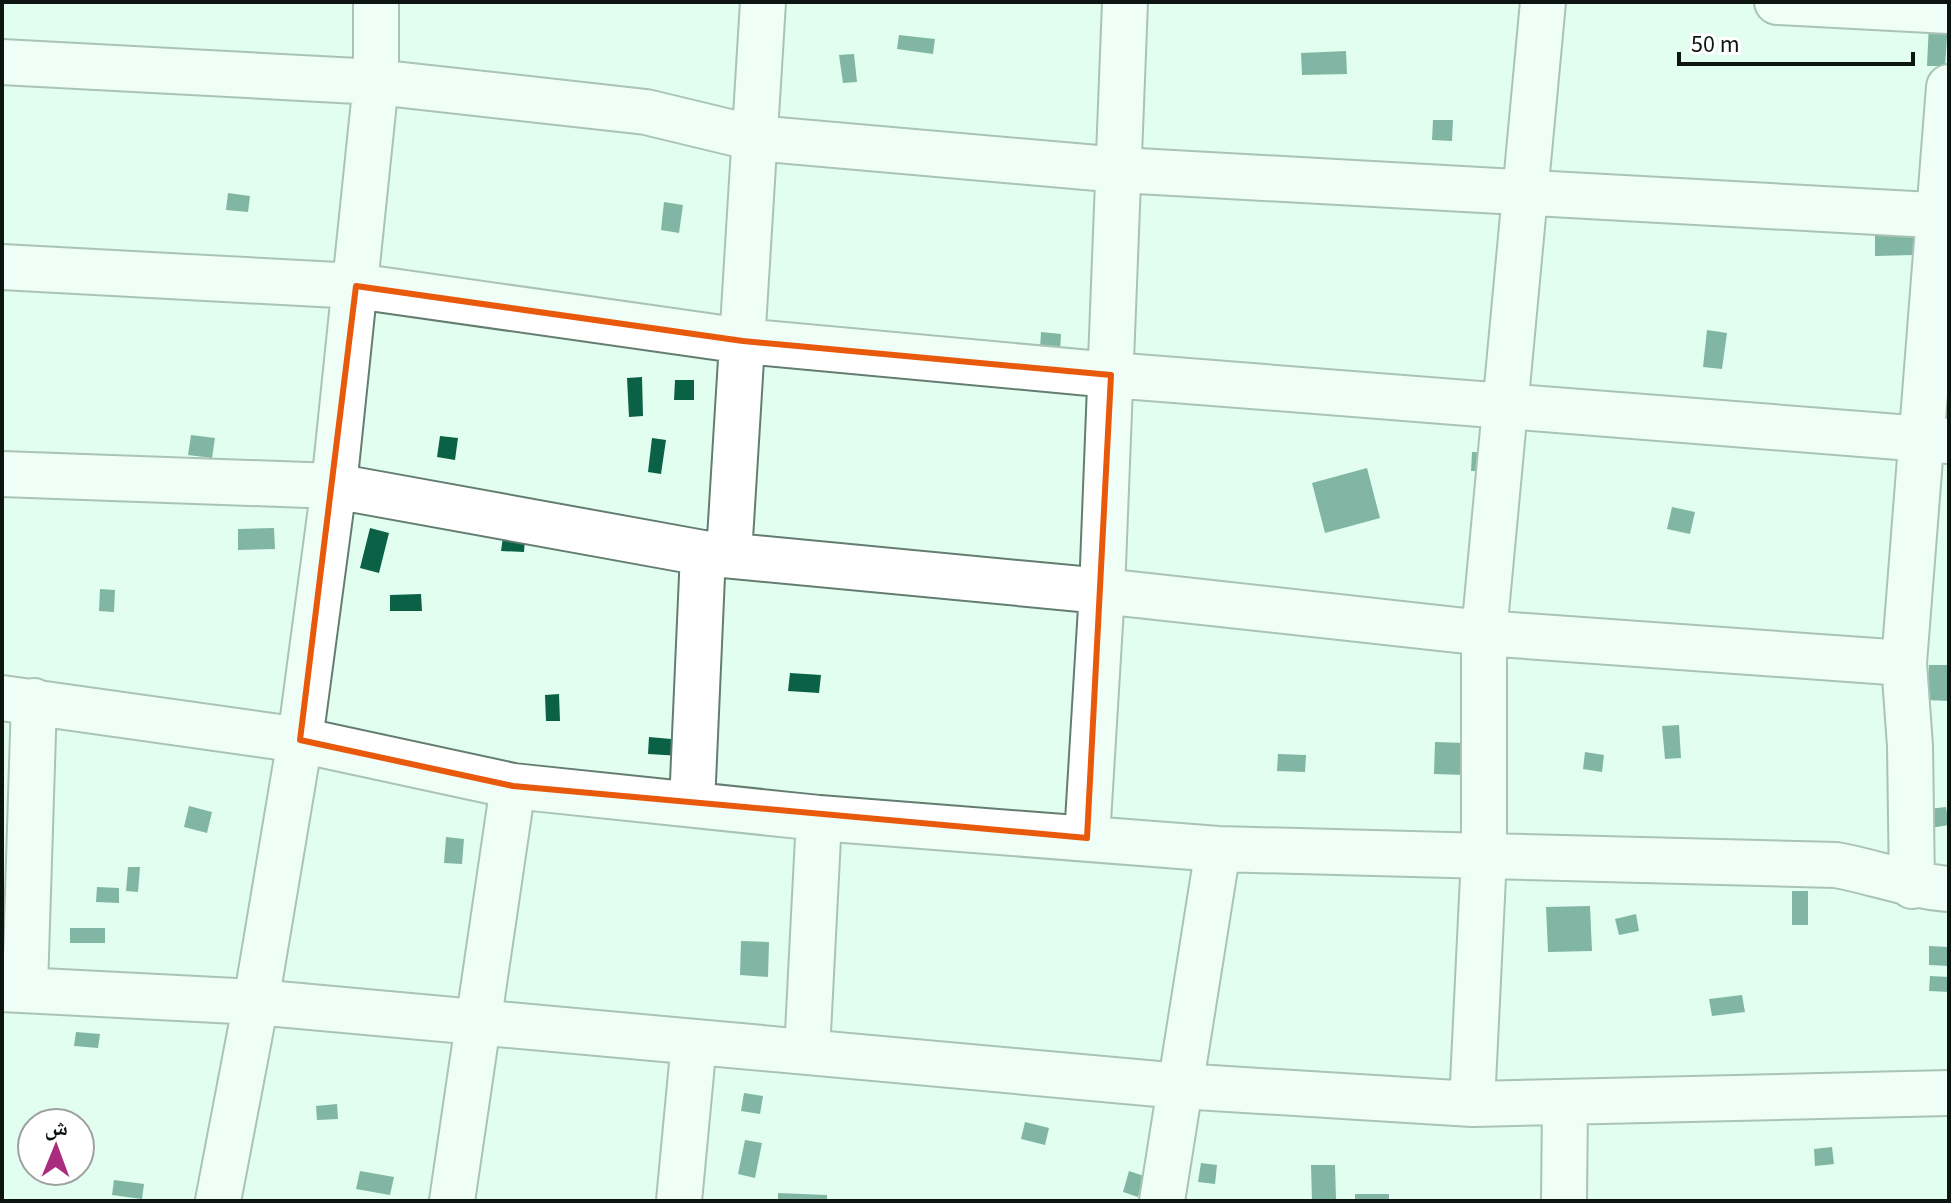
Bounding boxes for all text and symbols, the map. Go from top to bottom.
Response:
scale bar [1679,16,1913,66]
text: 50 m [1691,27,1740,62]
north arrow [16,1107,96,1187]
text: ش [44,1112,68,1144]

